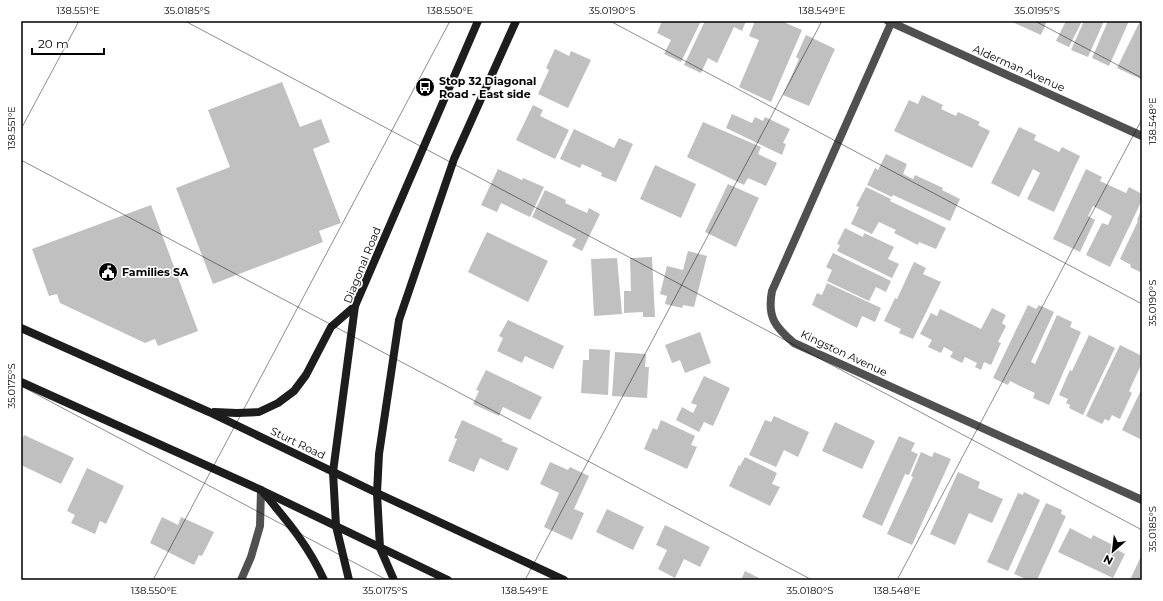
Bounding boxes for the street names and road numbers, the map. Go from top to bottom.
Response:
street label: Alderman Avenue [971,41,1068,95]
street label: Diagonal Road [340,225,384,305]
street label: Kingston Avenue [798,327,890,379]
street label: Sturt Road [268,424,328,462]

